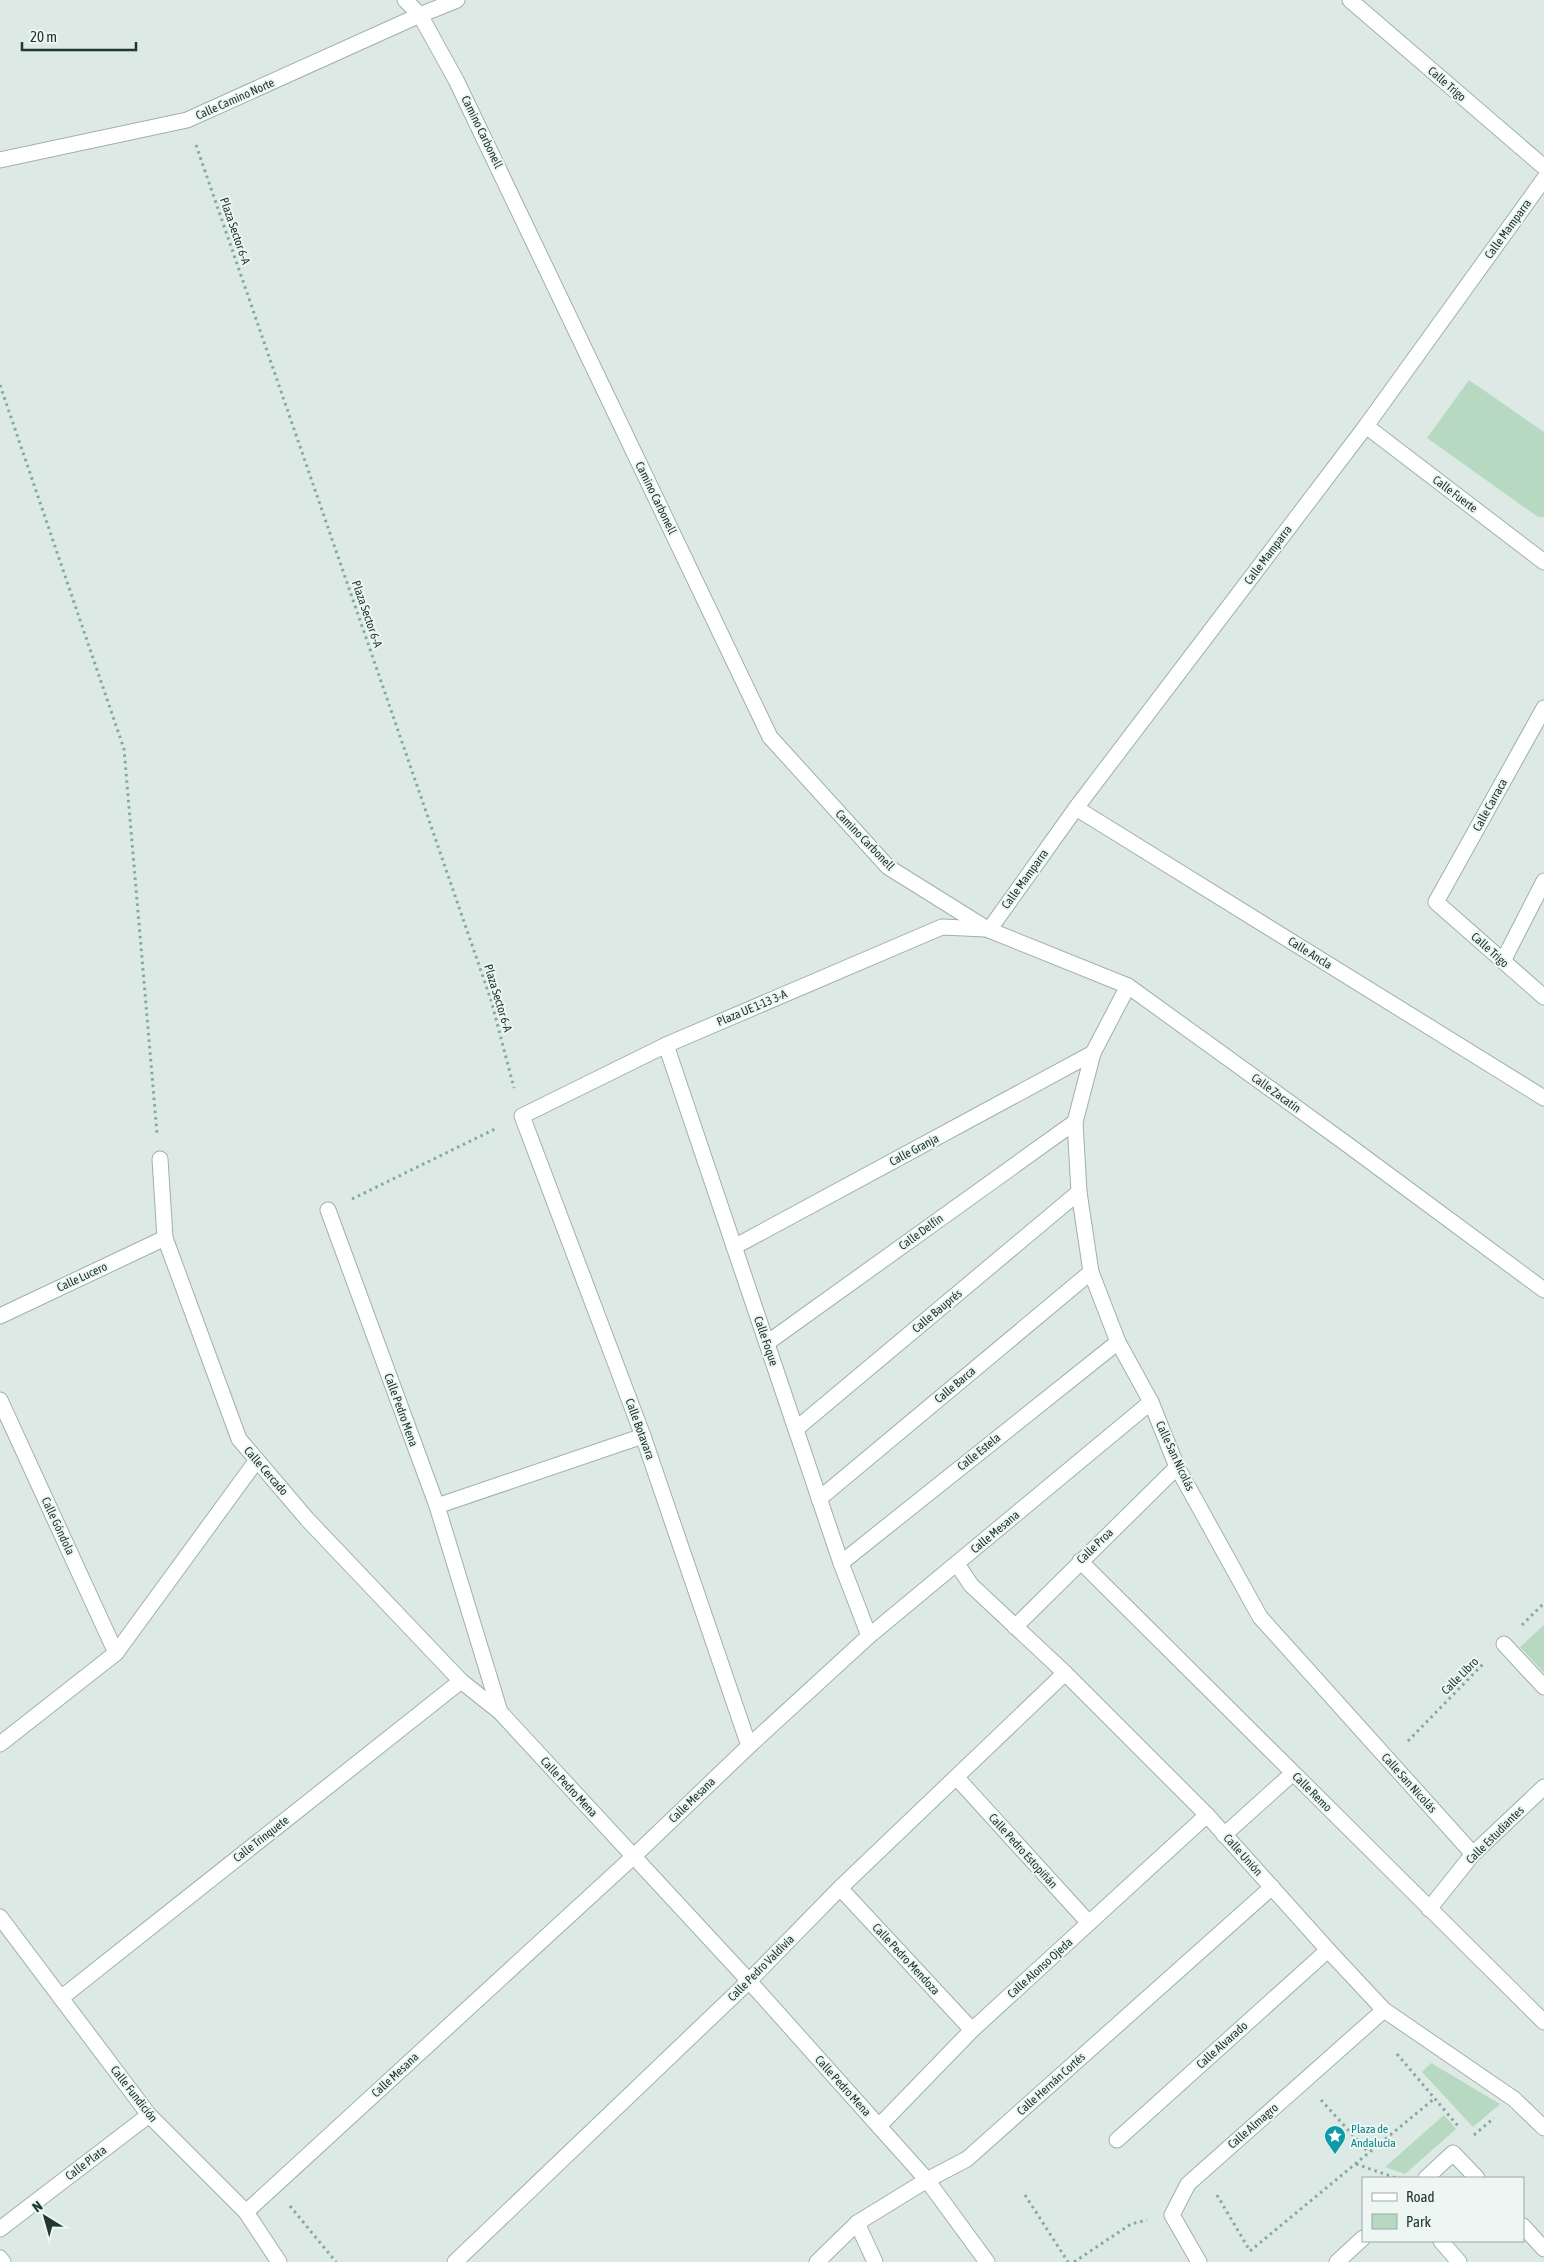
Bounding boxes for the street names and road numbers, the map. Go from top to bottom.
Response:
street label: Calle Trigo [1425,64,1469,105]
street label: Calle Camino Norte [193,75,277,123]
street label: Camino Carbonell [458,93,506,171]
street label: Plaza Sector 6-A [217,196,253,266]
street label: Calle Mamparra [1482,196,1534,262]
street label: Camino Carbonell [632,459,680,537]
street label: Calle Fuerte [1430,473,1480,515]
street label: Calle Mamparra [1241,523,1295,587]
street label: Plaza Sector 6-A [349,579,385,649]
street label: Calle Carraca [1470,776,1510,834]
street label: Camino Carbonell [833,807,898,874]
street label: Calle Mamparra [999,846,1051,912]
street label: Calle Trigo [1468,929,1512,971]
street label: Calle Ancla [1285,934,1335,972]
street label: Plaza Sector 6-A [481,963,515,1034]
street label: Plaza UE 1-13 3-A [715,987,789,1029]
street label: Calle Zacatín [1249,1070,1303,1116]
street label: Calle Granja [887,1131,941,1169]
street label: Calle Delfín [896,1211,946,1253]
street label: Calle Lucero [55,1259,110,1295]
street label: Calle Bauprés [909,1286,965,1336]
street label: Calle Foque [751,1314,781,1368]
street label: Calle Barca [932,1364,978,1406]
street label: Calle Pedro Mena [381,1371,421,1449]
street label: Calle Botavara [622,1397,658,1461]
street label: Calle San Nicolás [1153,1419,1197,1493]
street label: Calle Estela [955,1430,1003,1474]
street label: Calle Cercado [241,1444,291,1499]
street label: Calle Góndola [39,1495,77,1557]
street label: Calle Mesana [968,1508,1022,1556]
street label: Calle Proa [1074,1525,1116,1567]
street label: Calle Libro [1439,1654,1482,1697]
street label: Calle San Nicolás [1379,1750,1439,1816]
street label: Calle Pedro Mena [538,1754,600,1820]
street label: Calle Remo [1289,1769,1335,1815]
street label: Calle Mesana [666,1774,718,1826]
street label: Calle Estudiantes [1463,1803,1527,1867]
street label: Calle Pedro Estopiñán [986,1811,1060,1891]
street label: Calle Trinquete [230,1813,292,1865]
street label: Calle Unión [1221,1831,1265,1879]
street label: Calle Pedro Mendoza [869,1920,943,1998]
street label: Calle Pedro Valdivia [725,1932,797,2004]
street label: Calle Alonso Ojeda [1005,1935,1075,2001]
street label: Calle Alvarado [1194,2018,1251,2072]
street label: Calle Mesana [369,2050,421,2100]
street label: Calle Hernán Cortés [1014,2050,1088,2118]
street label: Calle Pedro Mena [812,2053,874,2119]
street label: Calle Fundición [108,2063,160,2125]
street label: Calle Almagro [1225,2100,1281,2152]
street label: Calle Plata [63,2143,109,2183]

